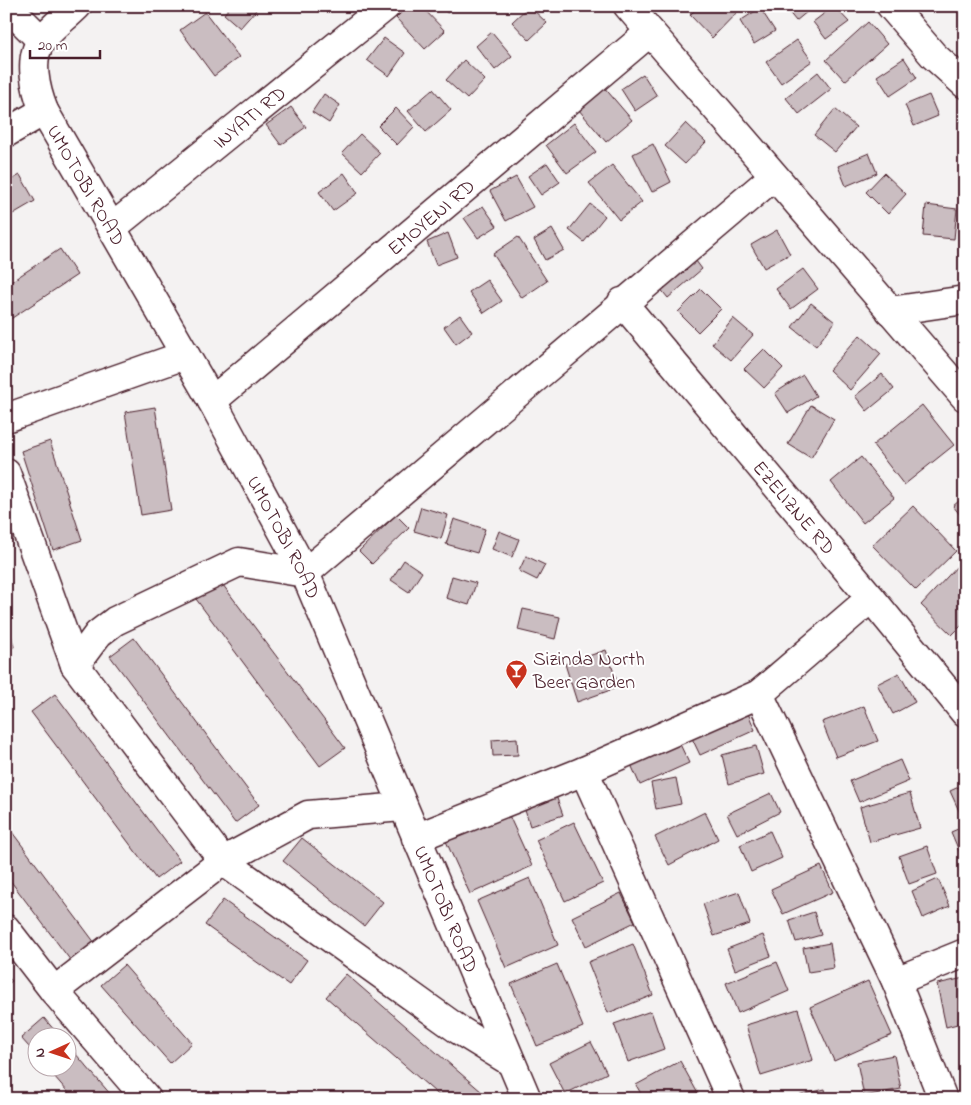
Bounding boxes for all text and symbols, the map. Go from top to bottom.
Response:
scale bar [30,28,100,60]
text: 20 m [38,35,68,57]
street label: INYATI RD [208,80,293,157]
street label: UMOTOBI ROAD [38,120,131,252]
street label: EMOYENI RD [382,173,482,264]
street label: EZELIZNE RD [744,455,841,562]
street label: UMOTOBI ROAD [238,471,326,604]
place label: Sizinda North Beer Garden [532,646,645,698]
bar icon: Sizinda North Beer Garden [505,658,529,689]
street label: UMOTOBI ROAD [405,842,484,978]
north arrow [28,1028,78,1078]
text: N [30,1047,51,1058]

